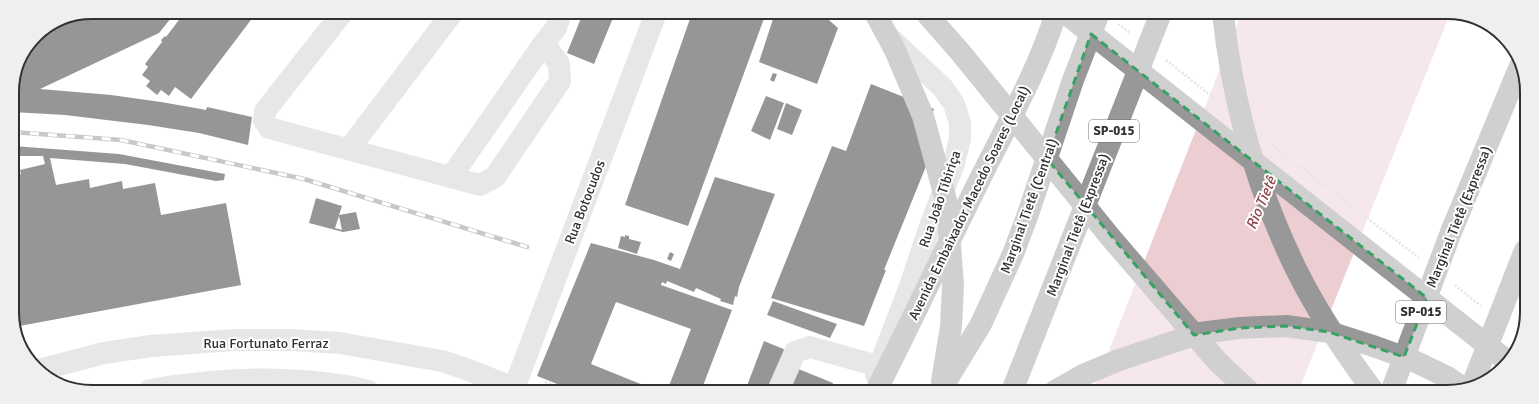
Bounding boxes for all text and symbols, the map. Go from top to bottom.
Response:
street label: Avenida Embaixador Macedo Soares (Local) [905,83,1033,323]
road number: SP-015 [1089,120,1139,142]
street label: Marginal Tietê (Central) [997,136,1061,276]
street label: Marginal Tietê (Expressa) [1423,144,1495,290]
street label: Rua João Tibiriça [915,148,965,250]
street label: Marginal Tietê (Expressa) [1043,151,1113,299]
street label: Rua Botocudos [561,158,609,246]
water label: Rio Tietê [1242,172,1281,232]
road number: SP-015 [1396,301,1446,323]
street label: Rua Fortunato Ferraz [203,335,329,352]

